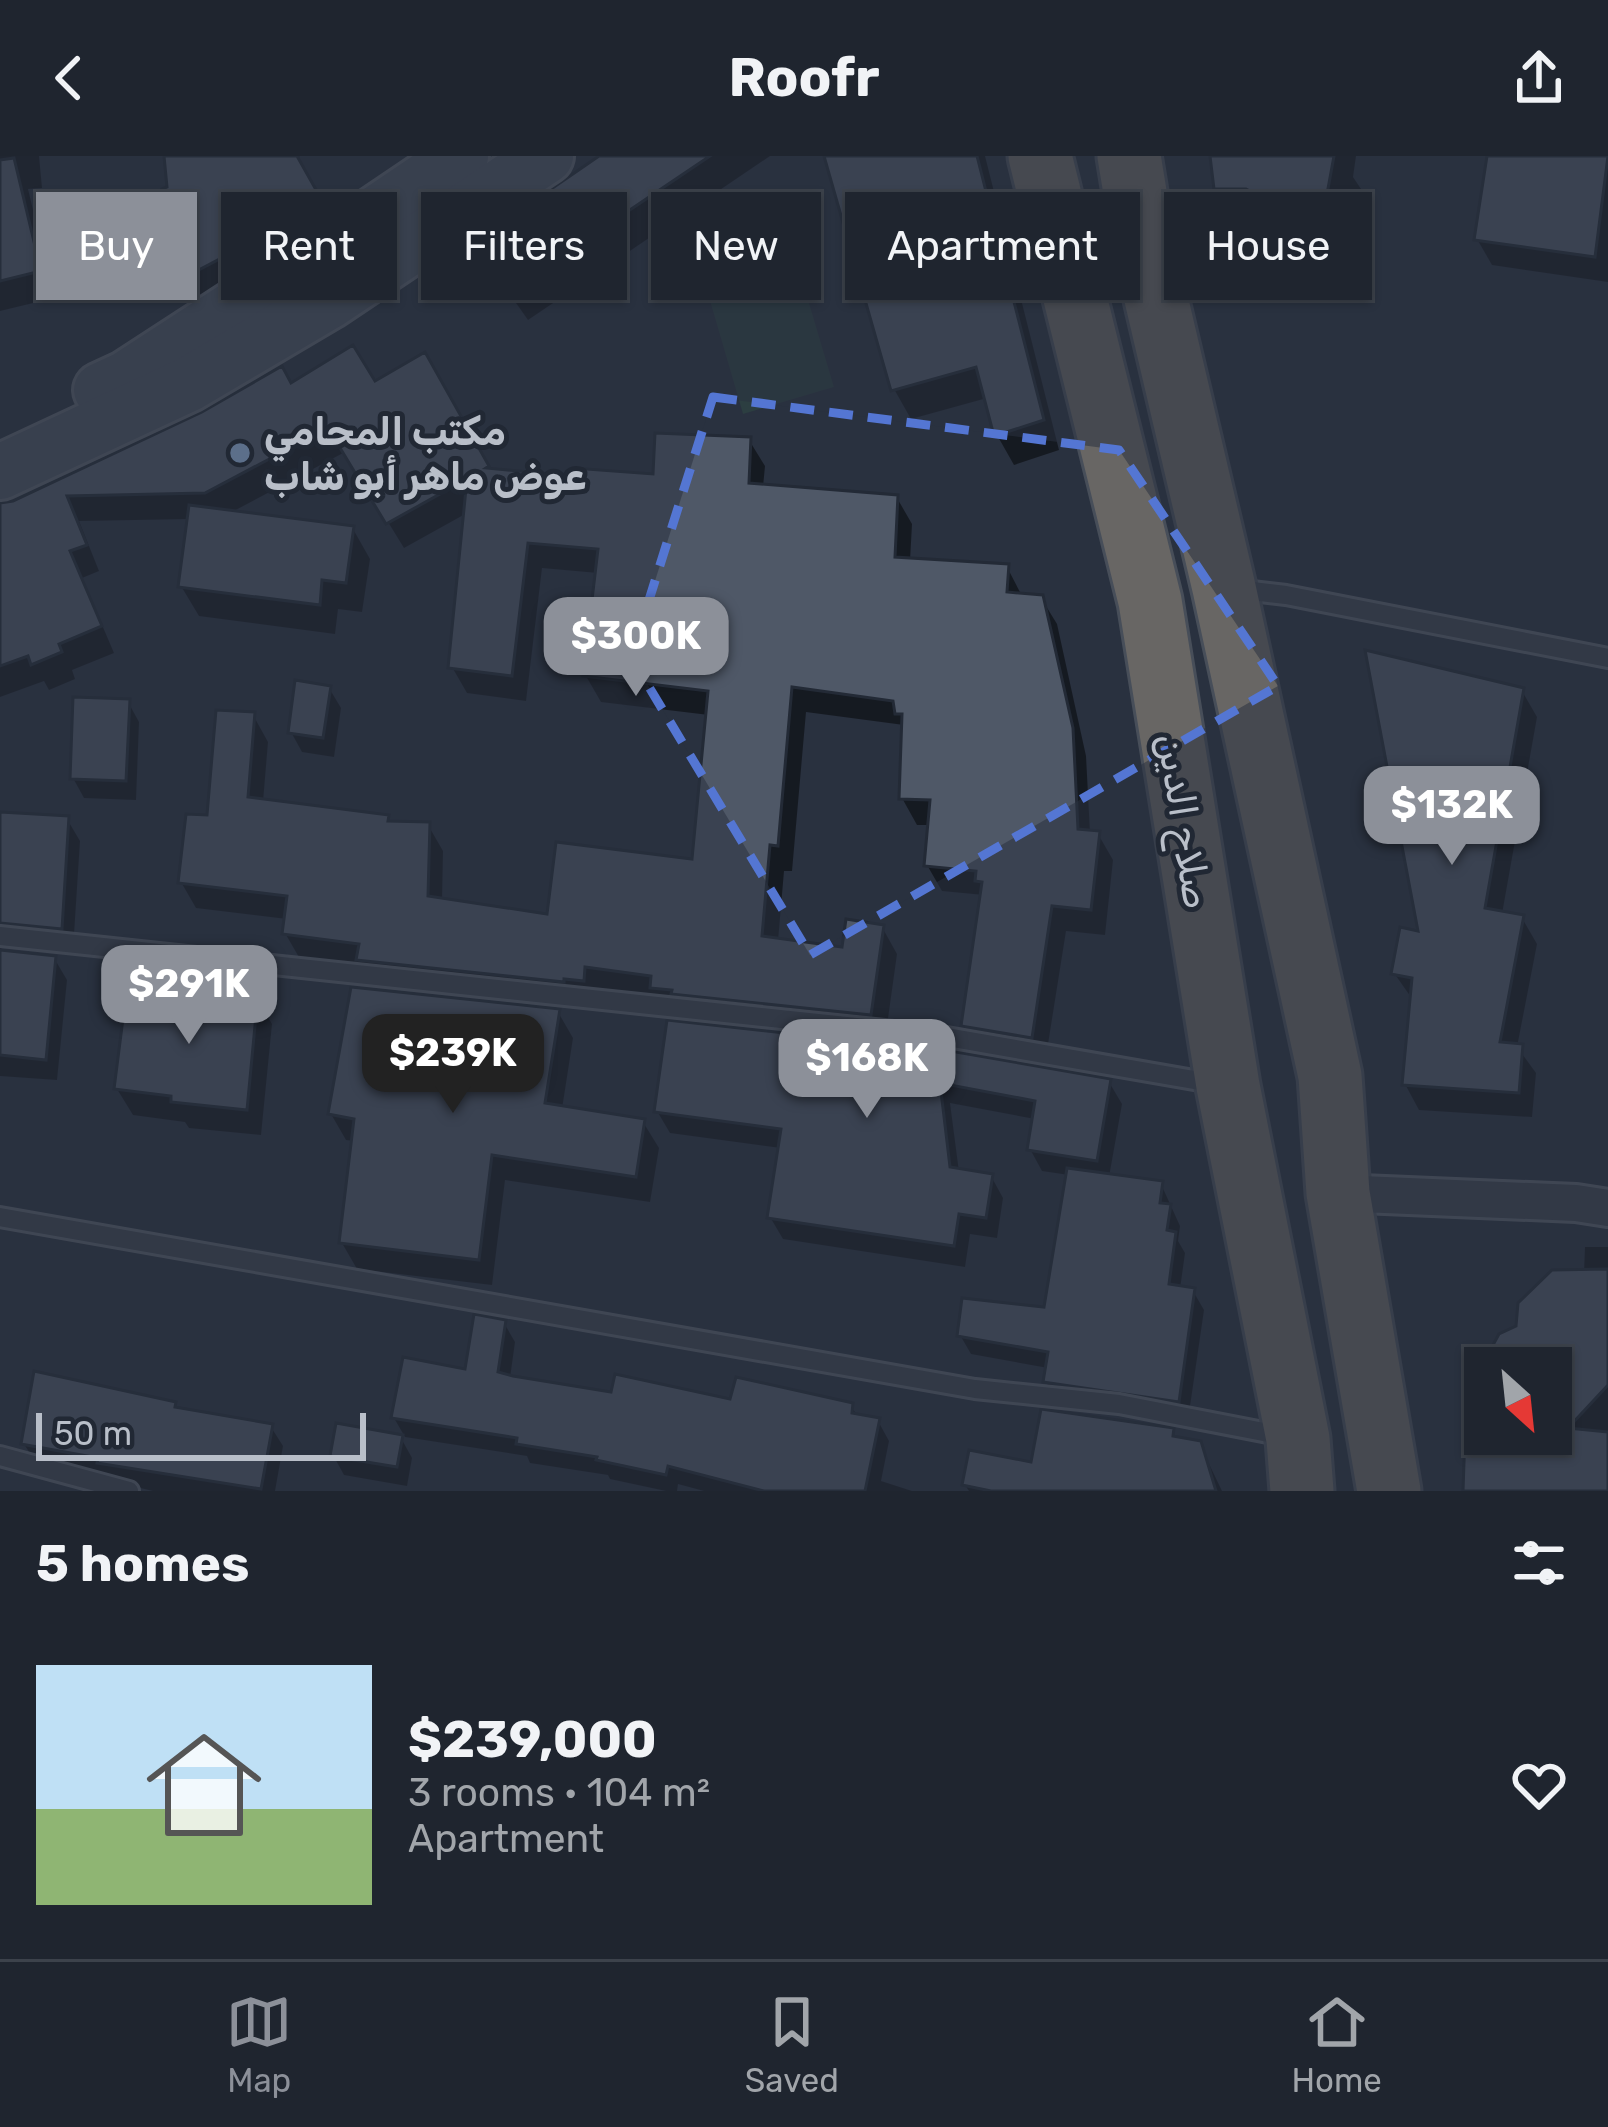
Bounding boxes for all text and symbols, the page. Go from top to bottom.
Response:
icon: back [36,45,102,111]
icon: share [1506,45,1572,111]
text: Roofr [728,46,880,110]
chip: Buy [36,192,197,300]
chip: Rent [221,192,397,300]
chip: Filters [421,192,627,300]
chip: New [651,192,821,300]
chip: Apartment [845,192,1140,300]
chip: House [1164,192,1372,300]
place label: مكتب المحامي عوض ماهر أبو شاب [264,409,586,500]
marker: مكتب المحامي عوض ماهر أبو شاب [227,440,253,466]
pin: $300K [552,597,720,699]
text: $300K [571,613,701,659]
street label: صلاح الدين [1144,730,1221,912]
pin: $132K [1368,766,1536,868]
text: $132K [1391,782,1513,828]
pin: $291K [105,945,273,1047]
text: $291K [128,961,250,1007]
pin: $239K [369,1014,537,1116]
pin: $168K [783,1019,951,1121]
text: $239K [389,1030,517,1076]
text: $168K [805,1035,929,1081]
north arrow [1464,1347,1572,1455]
map controls [1464,1347,1572,1455]
scale bar [36,1407,366,1460]
text: 50 m [54,1414,132,1453]
icon: filters [1506,1530,1572,1596]
text: 5 homes [36,1533,249,1594]
text: $239,000 [408,1709,657,1770]
icon: home [132,1713,276,1857]
icon: heart [1506,1752,1572,1818]
text: 3 rooms · 104 m² [408,1770,710,1816]
text: Apartment [408,1816,604,1862]
tab: Map [226,1989,292,2100]
tab: Saved [745,1989,839,2100]
tab: Home [1291,1989,1382,2100]

